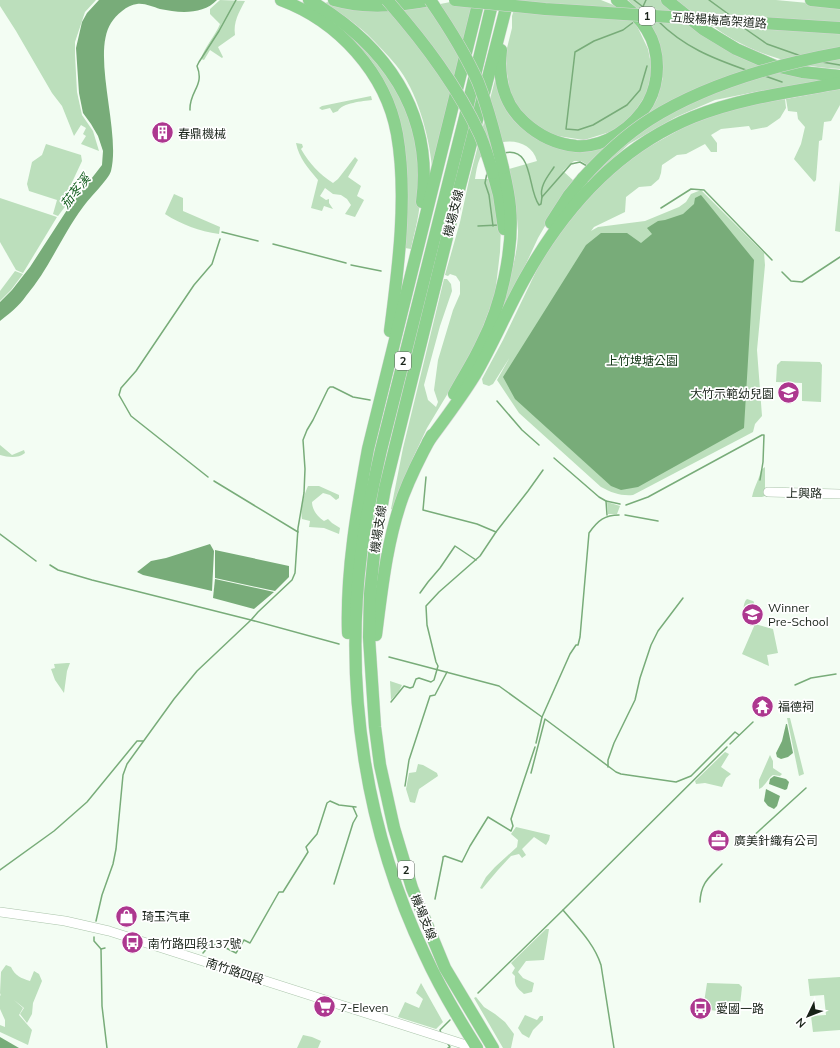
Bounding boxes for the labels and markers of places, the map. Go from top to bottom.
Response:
building icon: 春鼎機械 [149,120,175,146]
place label: 春鼎機械 [178,126,226,141]
school or university icon: 大竹示範幼兒園 [776,380,802,406]
place label: 大竹示範幼兒園 [690,386,774,401]
place label: Winner Pre-School [768,600,829,629]
school or university icon: Winner Pre-School [739,601,765,627]
temple icon: 福德祠 [749,693,775,719]
place label: 福德祠 [778,699,814,714]
office icon: 廣美針織有公司 [706,827,732,853]
place label: 廣美針織有公司 [734,833,818,848]
shop icon: 琦玉汽車 [114,903,140,929]
place label: 琦玉汽車 [142,909,190,924]
bus stop icon: 南竹路四段137號 [119,930,145,956]
place label: 南竹路四段137號 [148,936,242,951]
supermarket icon: 7-Eleven [312,994,338,1020]
bus stop icon: 愛國一路 [688,995,714,1021]
place label: 7-Eleven [340,1000,389,1015]
place label: 愛國一路 [716,1001,764,1016]

